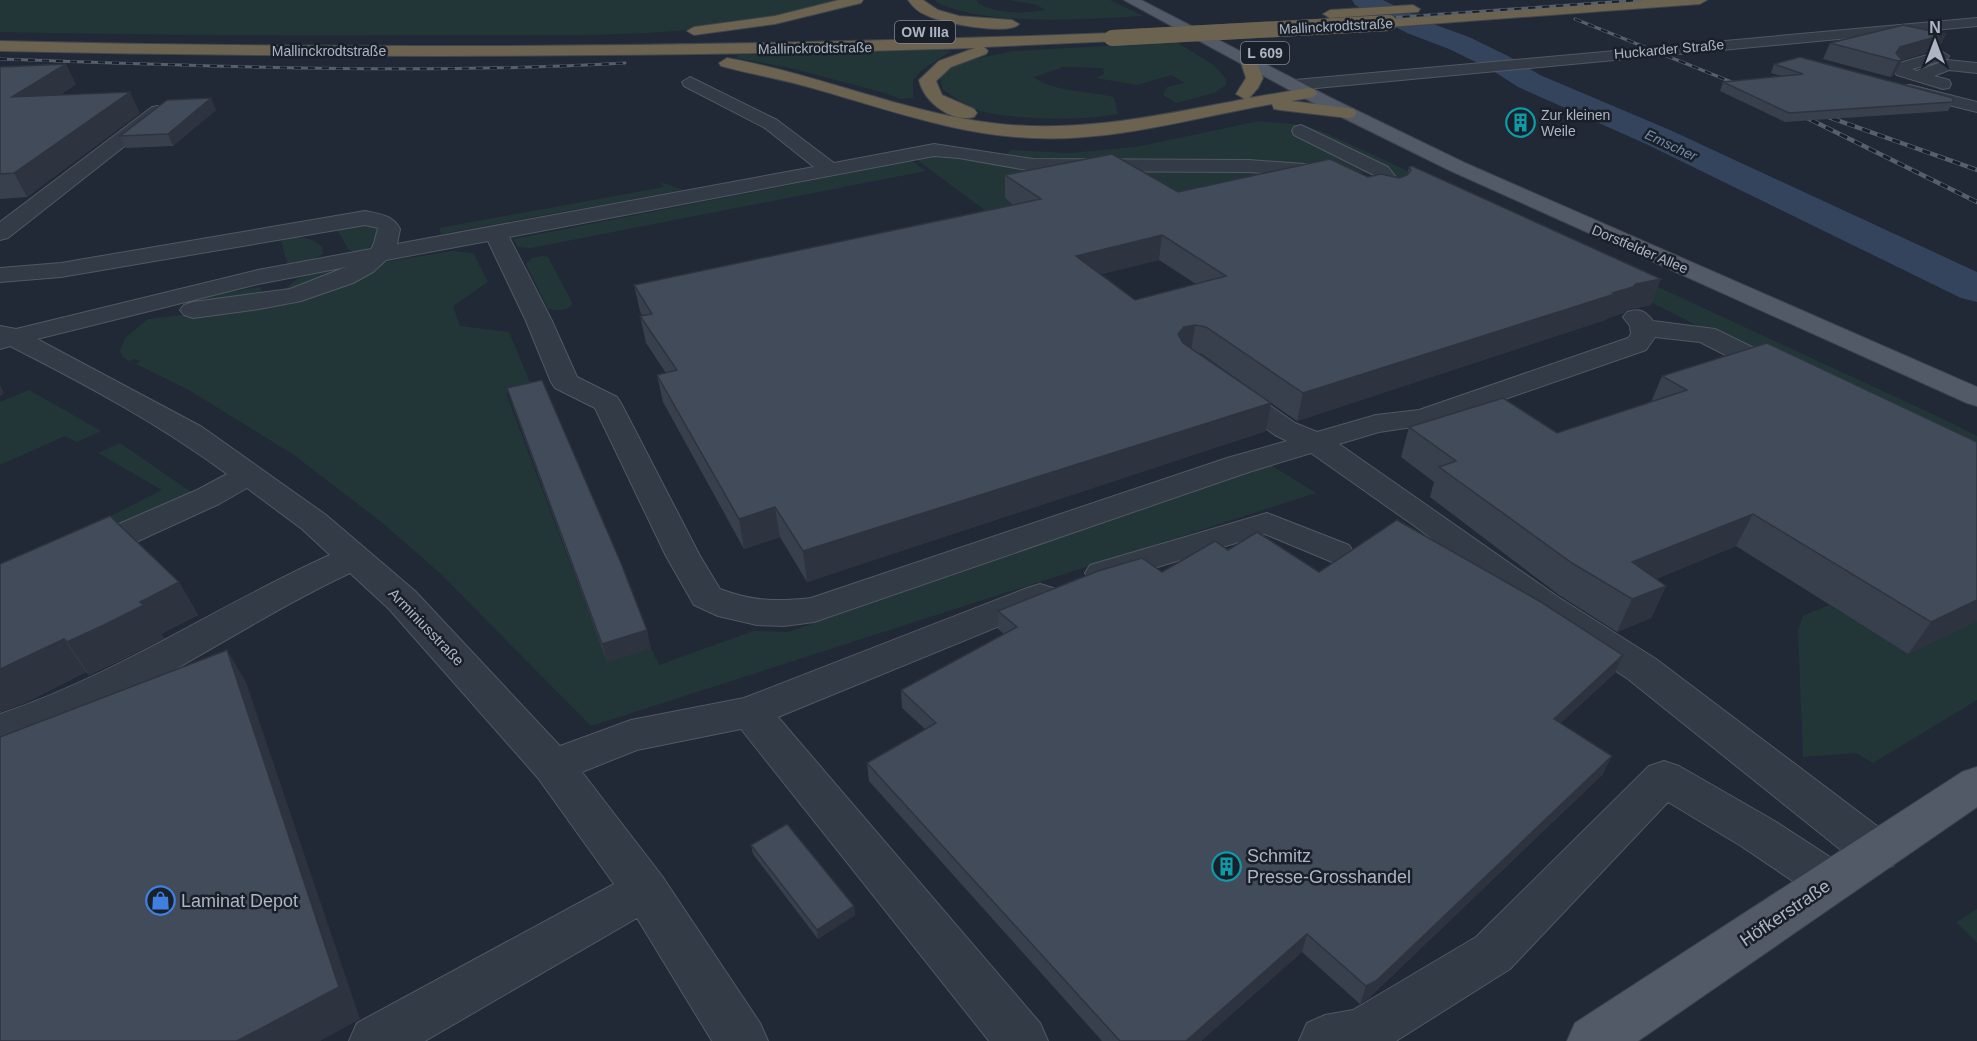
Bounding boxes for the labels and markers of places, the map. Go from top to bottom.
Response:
building icon: Zur kleinen Weile [1504,107,1536,139]
place label: Zur kleinen Weile [1541,107,1610,139]
place label: Schmitz Presse-Grosshandel [1247,846,1411,887]
building icon: Schmitz Presse-Grosshandel [1210,850,1242,882]
shop icon: Laminat Depot [144,885,176,917]
place label: Laminat Depot [181,891,298,911]

